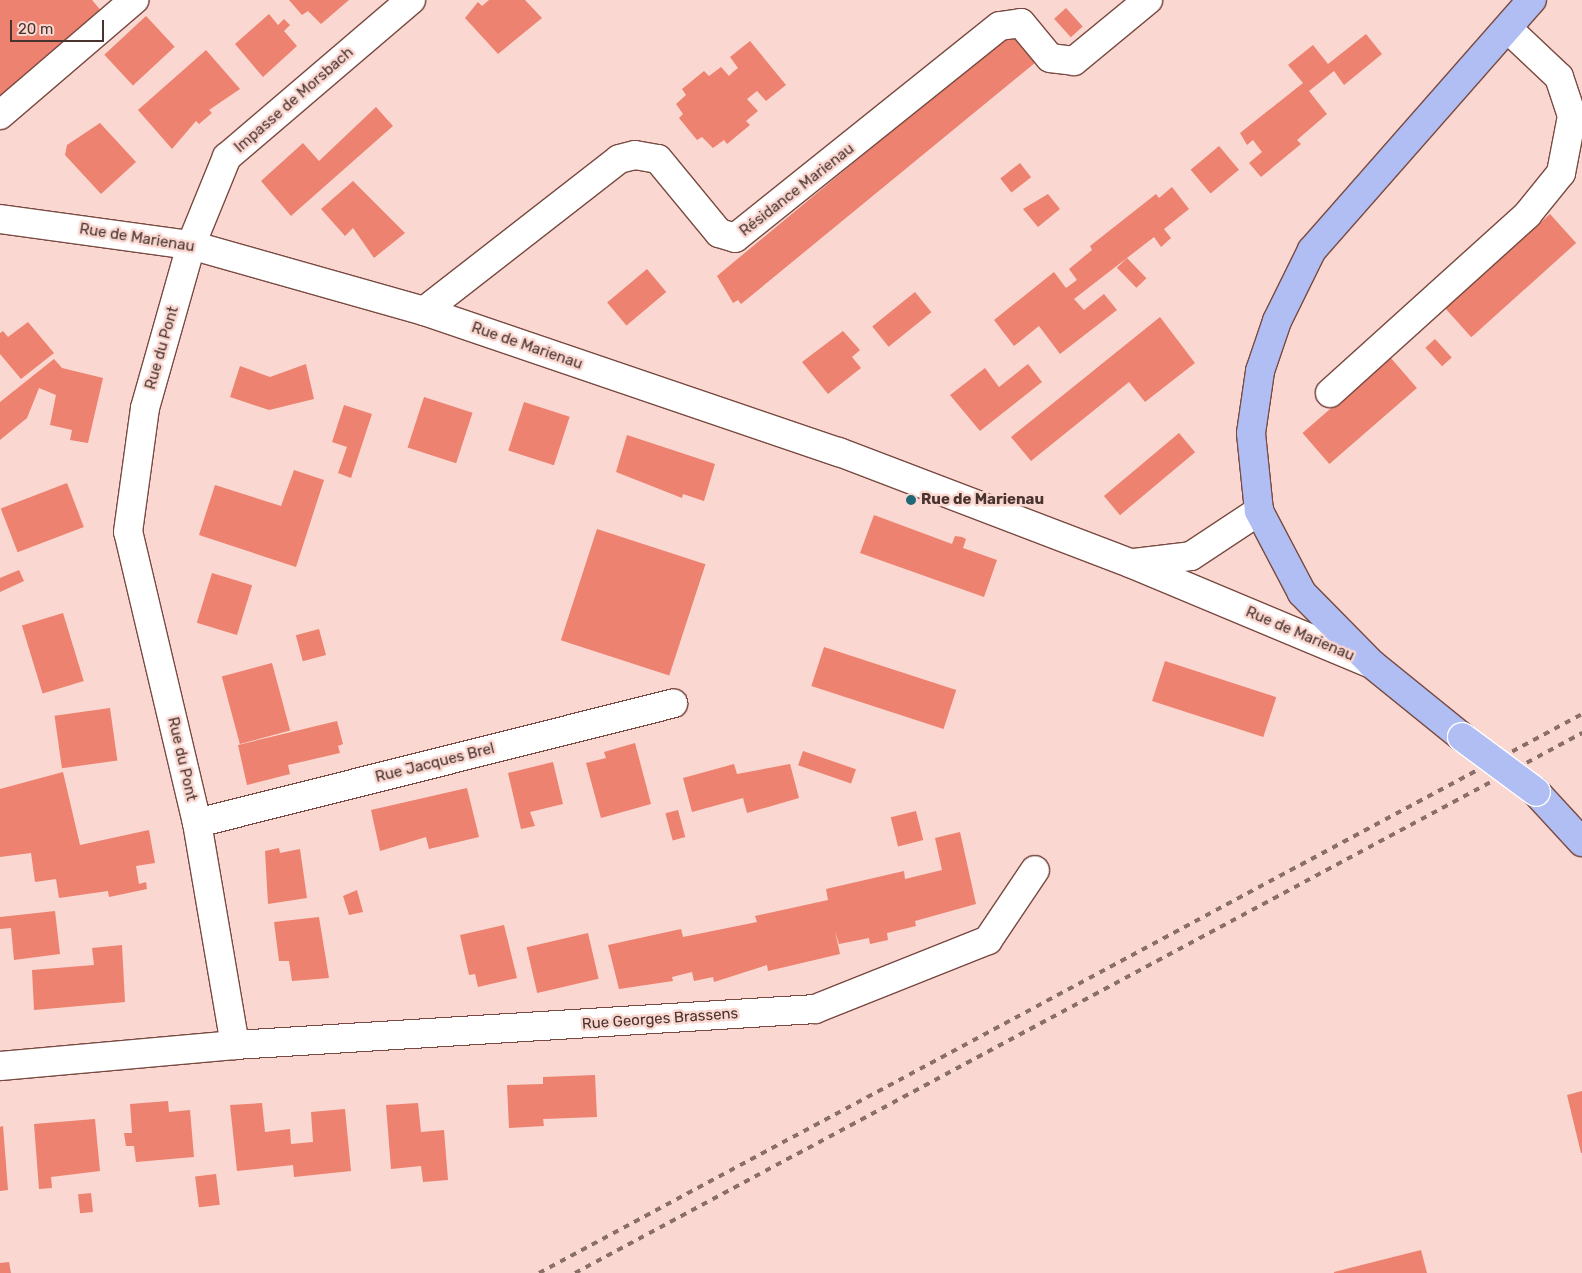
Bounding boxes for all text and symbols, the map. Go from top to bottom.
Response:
scale bar [12,10,106,42]
text: 20 m [18,20,53,38]
street label: Impasse de Morsbach [231,44,357,156]
street label: Résidance Marienau [736,140,858,240]
street label: Rue de Marienau [78,220,196,256]
street label: Rue du Pont [142,304,182,392]
street label: Rue de Marienau [469,319,585,373]
place label: Rue de Marienau [921,491,1044,509]
marker: Rue de Marienau [905,494,917,506]
street label: Rue de Marienau [1243,603,1357,665]
street label: Rue du Pont [164,715,200,803]
street label: Rue Jacques Brel [374,739,496,787]
street label: Rue Georges Brassens [581,1005,739,1033]

